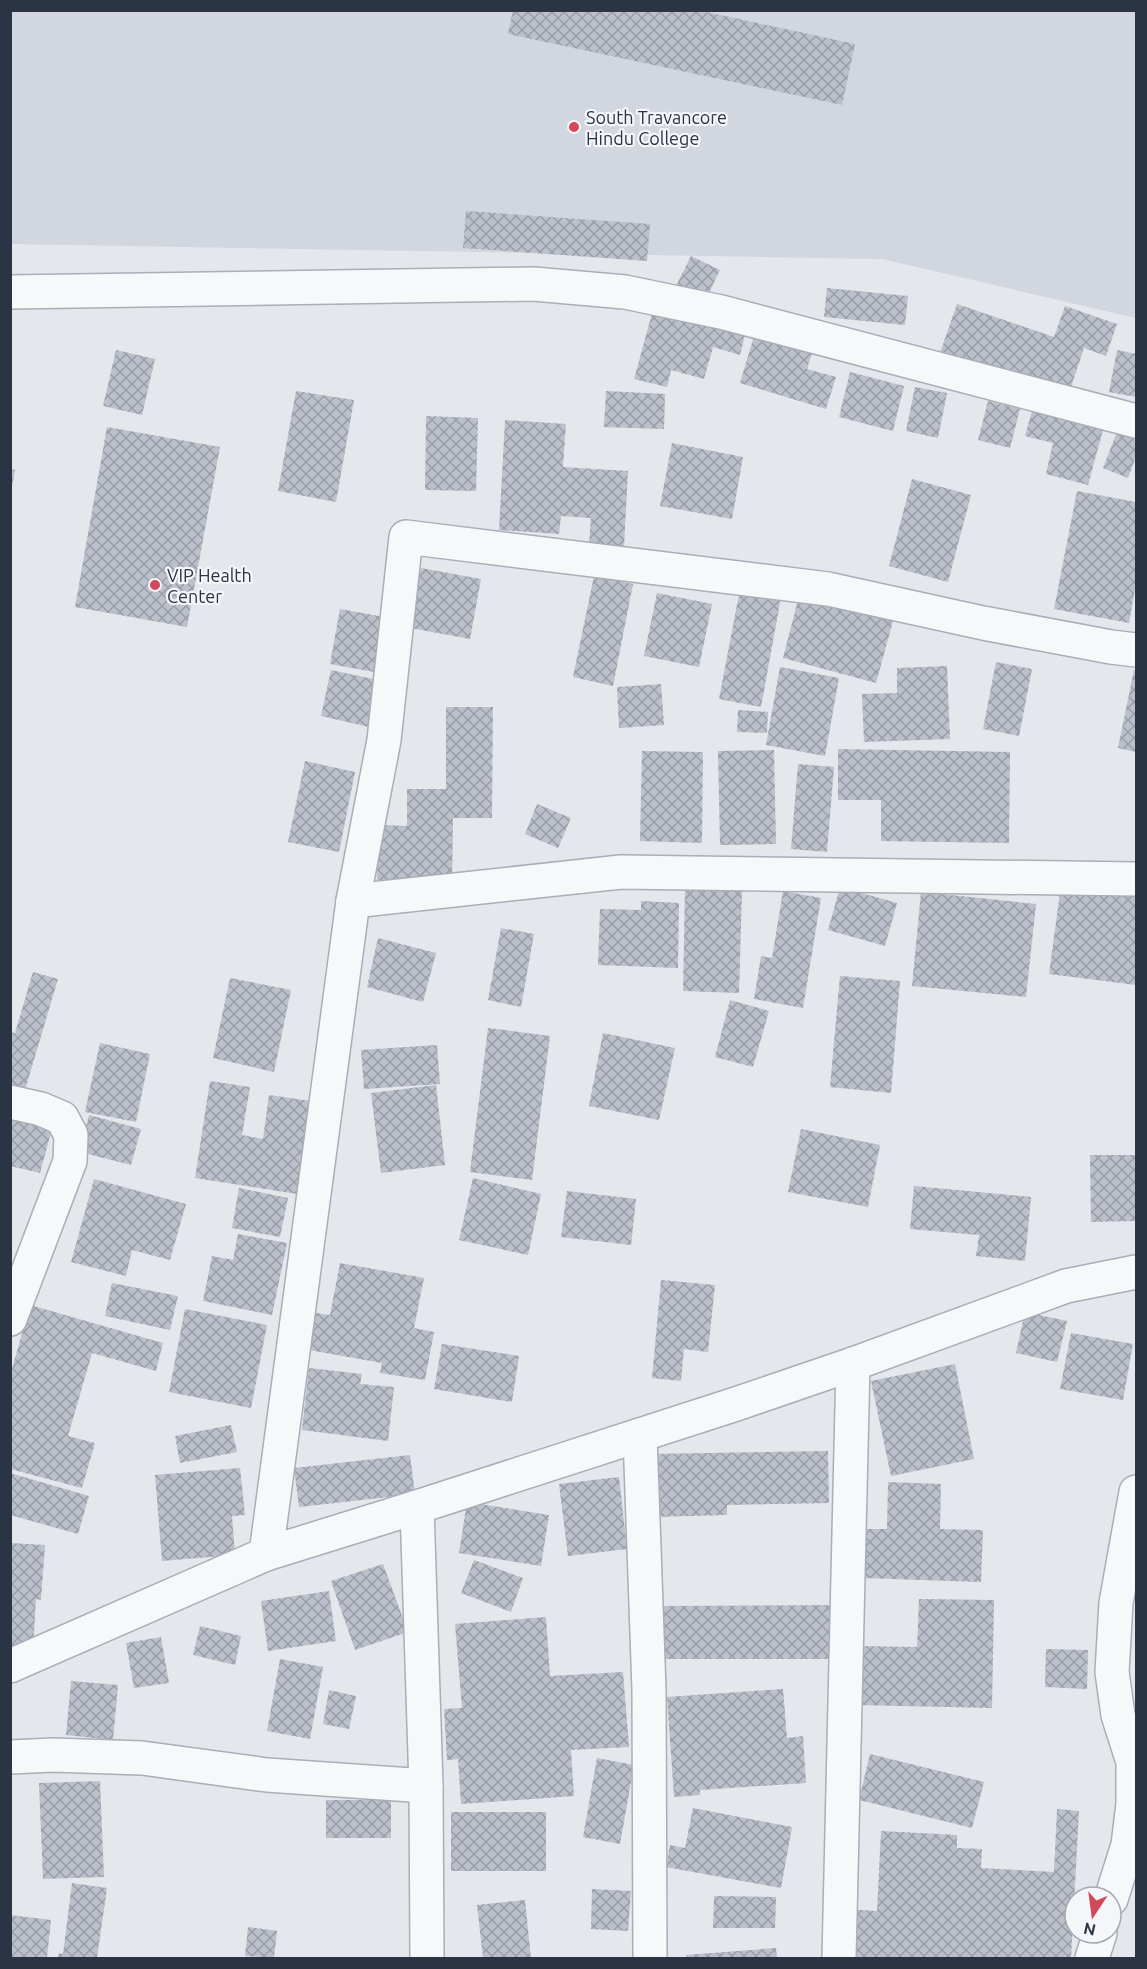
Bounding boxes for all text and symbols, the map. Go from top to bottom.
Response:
place label: South Travancore Hindu College [586,107,727,148]
marker: South Travancore Hindu College [567,120,581,134]
place label: VIP Health Center [167,565,252,606]
marker: VIP Health Center [148,578,162,592]
north arrow [1063,1885,1123,1945]
text: N [1082,1920,1097,1940]

